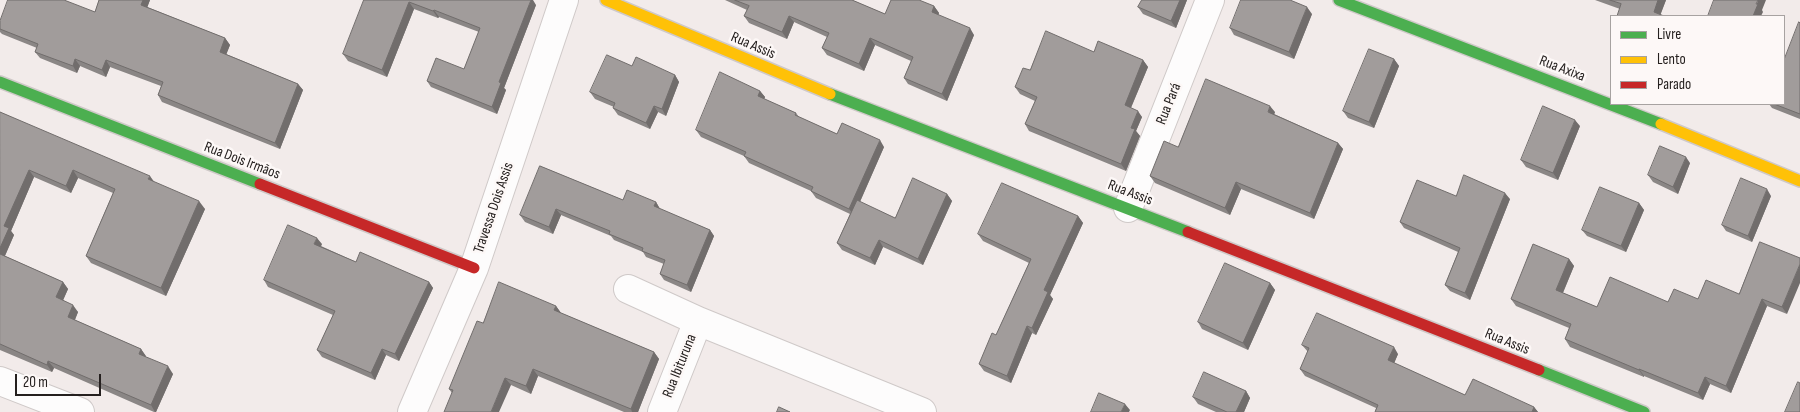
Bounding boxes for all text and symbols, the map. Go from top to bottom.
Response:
legend [1610,15,1785,105]
text: Livre [1657,25,1681,44]
street label: Rua Assis [728,29,778,63]
text: Lento [1657,50,1686,69]
street label: Rua Axixa [1537,52,1587,86]
text: Parado [1657,75,1691,94]
street label: Rua Pará [1153,81,1185,127]
street label: Rua Dois Irmãos [201,138,283,184]
street label: Travessa Dois Assis [470,160,518,256]
street label: Rua Assis [1105,176,1155,210]
street label: Rua Assis [1482,325,1532,359]
street label: Rua Ibituruna [659,332,701,400]
scale bar [18,364,104,396]
text: 20 m [23,373,48,392]

